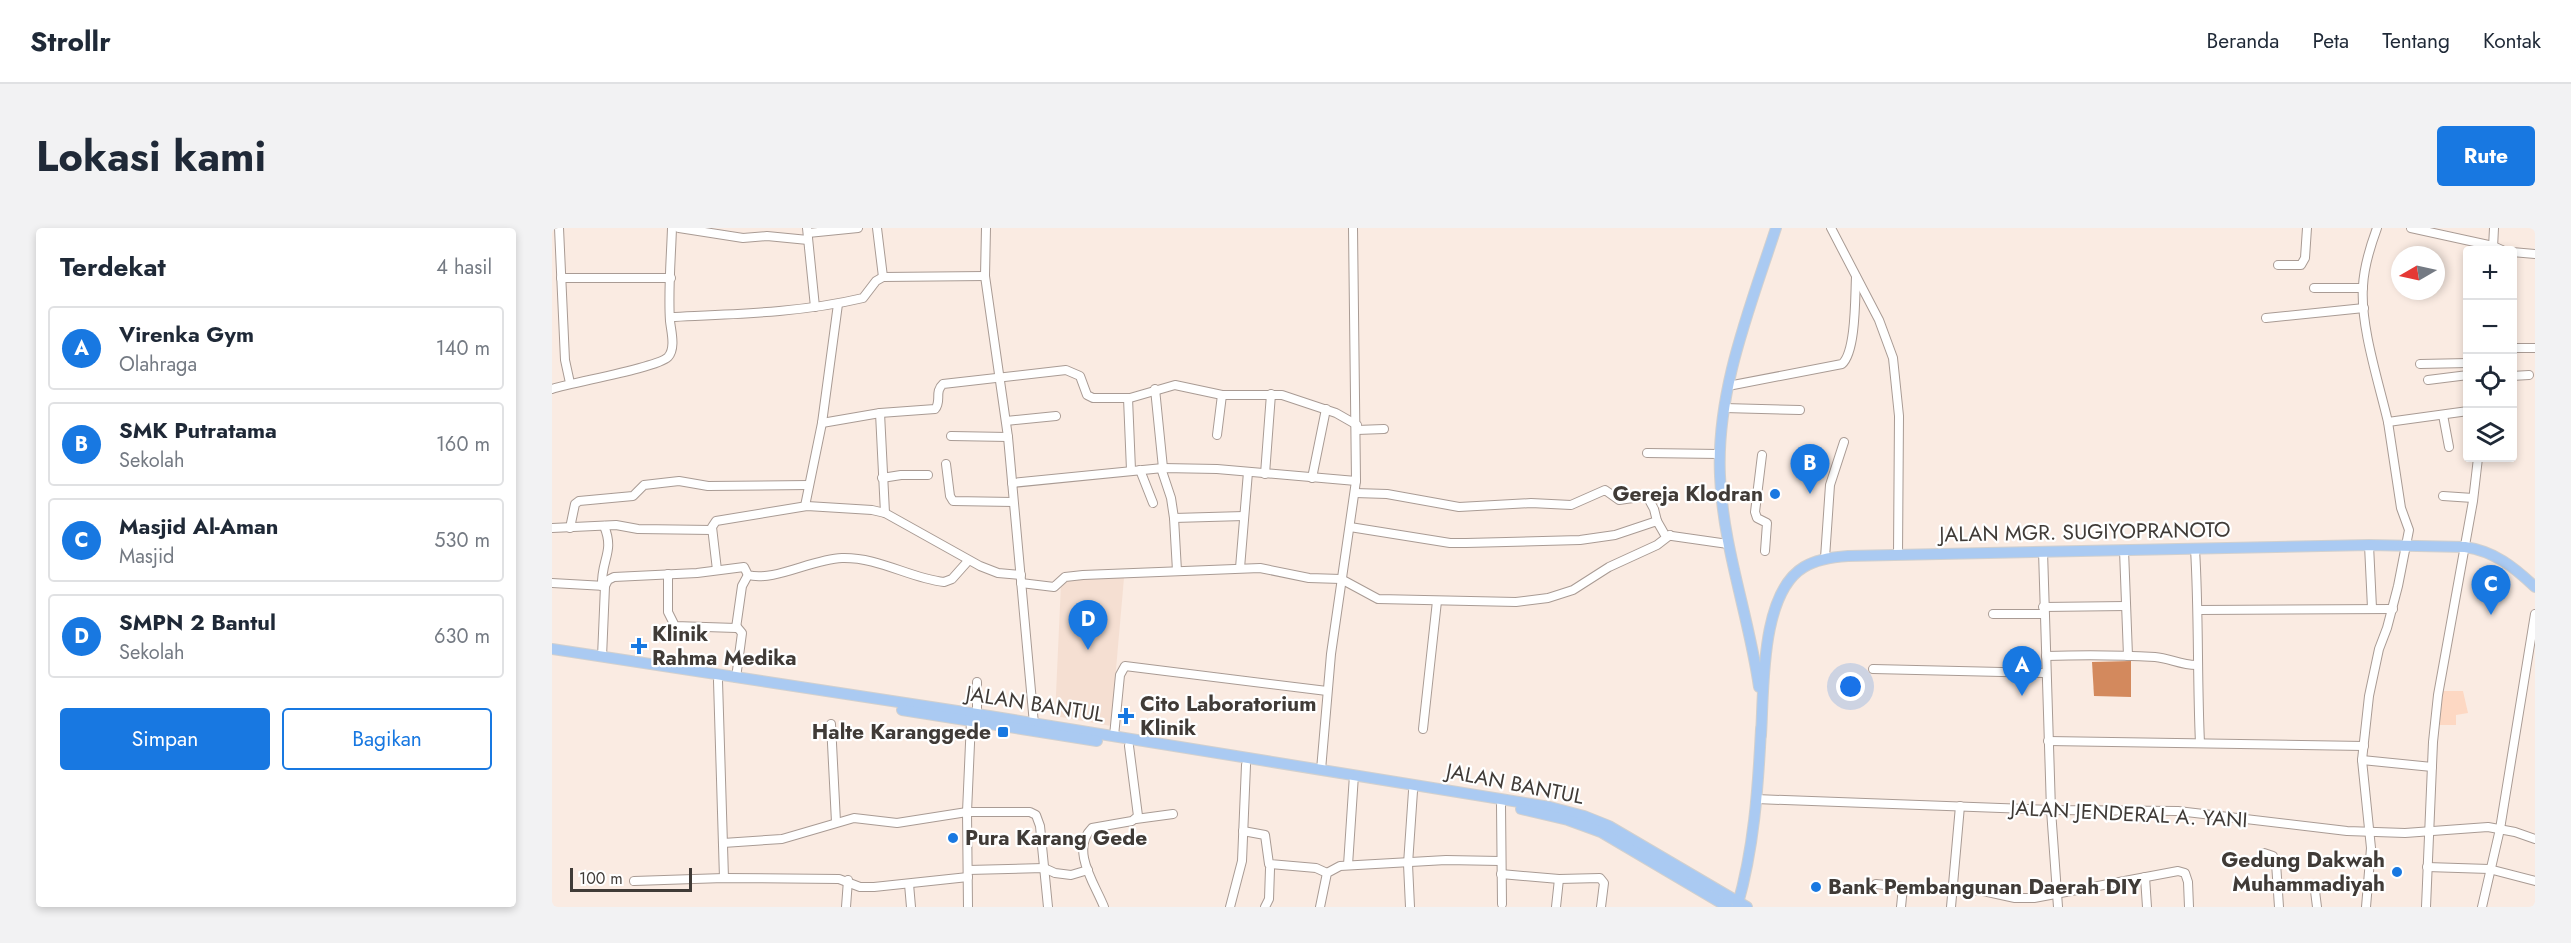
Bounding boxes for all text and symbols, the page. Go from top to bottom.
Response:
text: Strollr [30,21,111,62]
text: Beranda [2206,26,2279,56]
text: Peta [2312,26,2349,56]
text: Tentang [2382,26,2450,56]
text: Kontak [2483,26,2541,56]
text: Lokasi kami [36,126,266,187]
button: Rute [2437,126,2535,186]
north arrow [2391,246,2445,300]
map controls [2463,246,2517,462]
button: + [2463,246,2517,300]
text: Terdekat [60,248,166,286]
text: 4 hasil [436,253,492,282]
button: − [2463,300,2517,354]
text: Virenka Gym [119,318,254,350]
text: A [74,334,89,363]
text: 140 m [436,334,490,363]
text: Olahraga [119,350,197,379]
button: locate [2463,354,2517,408]
button: layers [2463,408,2517,462]
text: SMK Putratama [119,414,277,446]
text: B [75,430,88,459]
text: 160 m [436,430,490,459]
pin: B [1790,444,1830,494]
text: Sekolah [119,446,184,475]
place label: Gereja Klodran [1612,479,1763,509]
marker: Gereja Klodran [1768,487,1782,501]
text: Masjid Al-Aman [119,510,278,542]
street label: JALAN MGR. SUGIYOPRANOTO [1936,514,2231,550]
text: C [74,526,89,555]
text: 530 m [434,526,490,555]
text: Masjid [119,542,174,571]
pin: C [2472,566,2510,615]
pin: D [1068,600,1108,650]
text: SMPN 2 Bantul [119,606,276,638]
place label: Klinik Rahma Medika [652,619,797,673]
text: D [74,622,89,651]
text: 630 m [434,622,490,651]
marker: Klinik Rahma Medika [630,637,648,655]
text: Sekolah [119,638,184,667]
pin: A [2002,646,2042,696]
your location [1836,672,1865,701]
street label: JALAN BANTUL [961,678,1107,730]
place label: Cito Laboratorium Klinik [1140,689,1316,743]
marker: Cito Laboratorium Klinik [1117,707,1135,725]
button: Simpan [60,708,270,770]
button: Bagikan [282,708,492,770]
place label: Halte Karanggede [812,717,991,747]
marker: Halte Karanggede [996,725,1010,739]
street label: JALAN BANTUL [1441,755,1587,812]
street label: JALAN JENDERAL A. YANI [2007,793,2248,835]
place label: Pura Karang Gede [965,823,1147,853]
marker: Pura Karang Gede [946,831,960,845]
place label: Gedung Dakwah Muhammadiyah [2221,845,2385,899]
scale bar [570,865,692,892]
marker: Gedung Dakwah Muhammadiyah [2390,865,2404,879]
text: 100 m [579,867,623,890]
place label: Bank Pembangunan Daerah DIY [1828,872,2142,902]
marker: Bank Pembangunan Daerah DIY [1809,880,1823,894]

